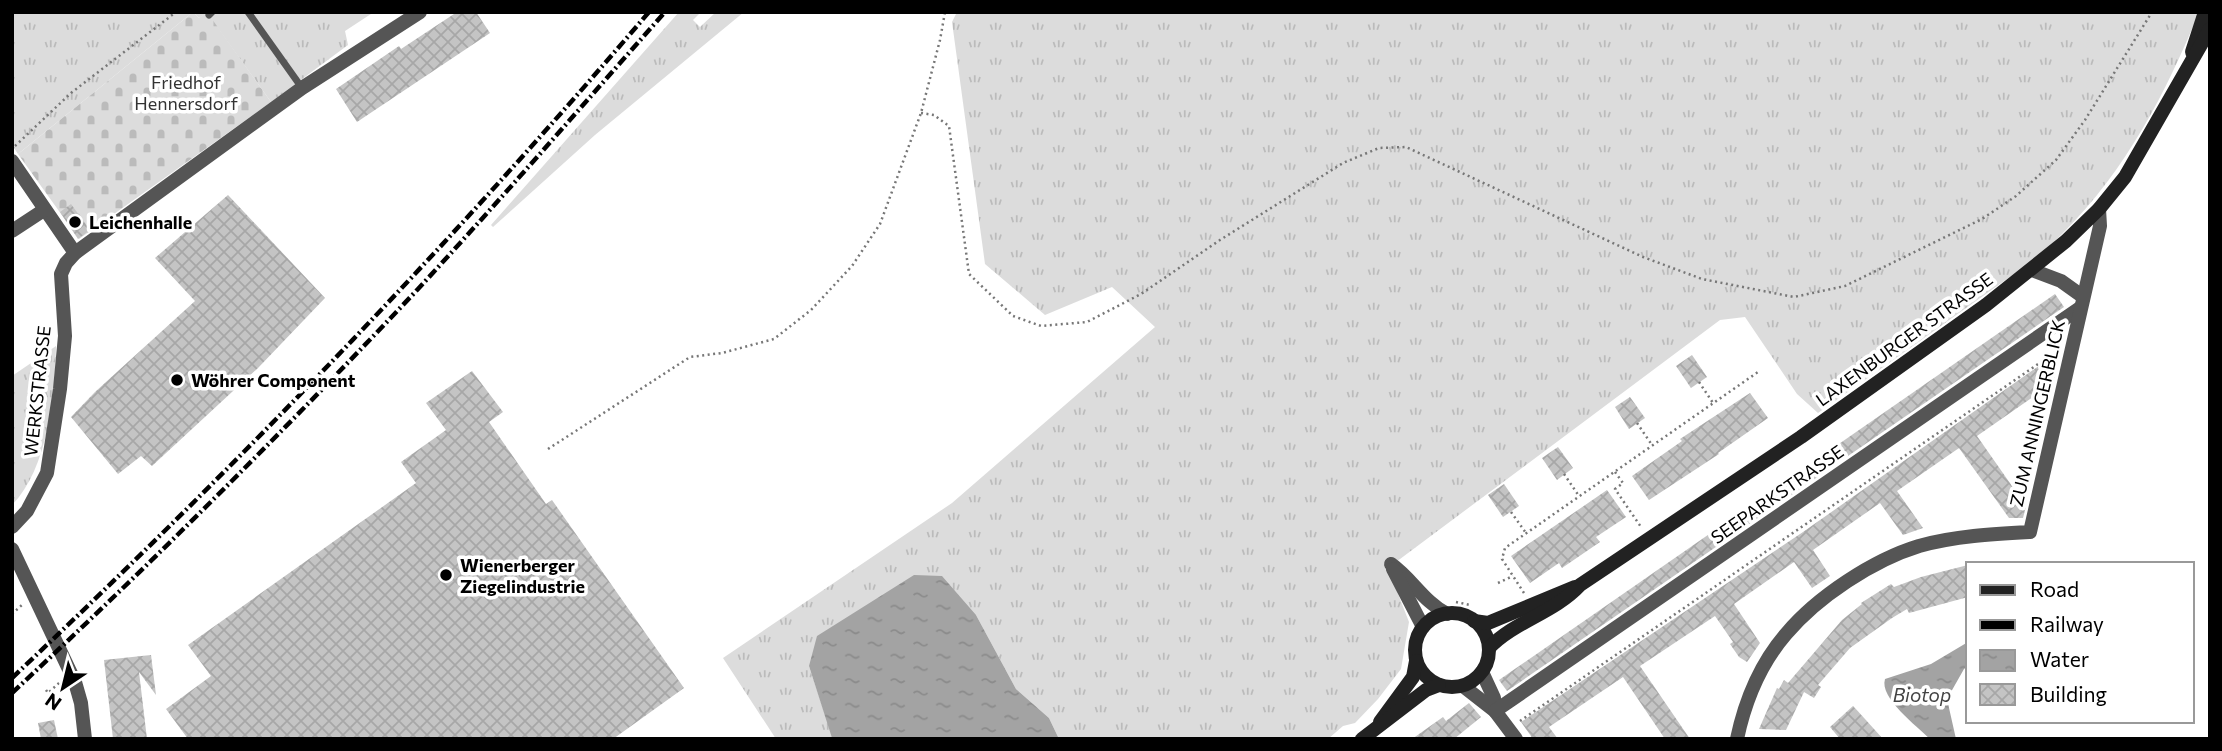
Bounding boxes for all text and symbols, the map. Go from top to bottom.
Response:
park label: Friedhof Hennersdorf [134,71,239,114]
place label: Leichenhalle [89,211,192,233]
marker: Leichenhalle [67,214,83,230]
street label: LAXENBURGER STRASSE [1811,267,1997,411]
street label: ZUM ANNINGERBLICK [2005,317,2069,509]
street label: WERKSTRASSE [19,325,55,457]
place label: Wöhrer Component [191,369,356,391]
marker: Wöhrer Component [169,372,185,388]
street label: SEEPARKSTRASSE [1706,440,1848,548]
place label: Wienerberger Ziegelindustrie [460,554,585,597]
legend [1966,562,2194,723]
marker: Wienerberger Ziegelindustrie [438,567,454,583]
text: Road [2030,576,2079,601]
text: Railway [2030,611,2104,636]
text: Water [2030,646,2089,671]
north arrow [28,653,98,723]
text: Building [2030,681,2107,706]
water label: Biotop [1893,683,1951,706]
text: N [41,689,65,716]

